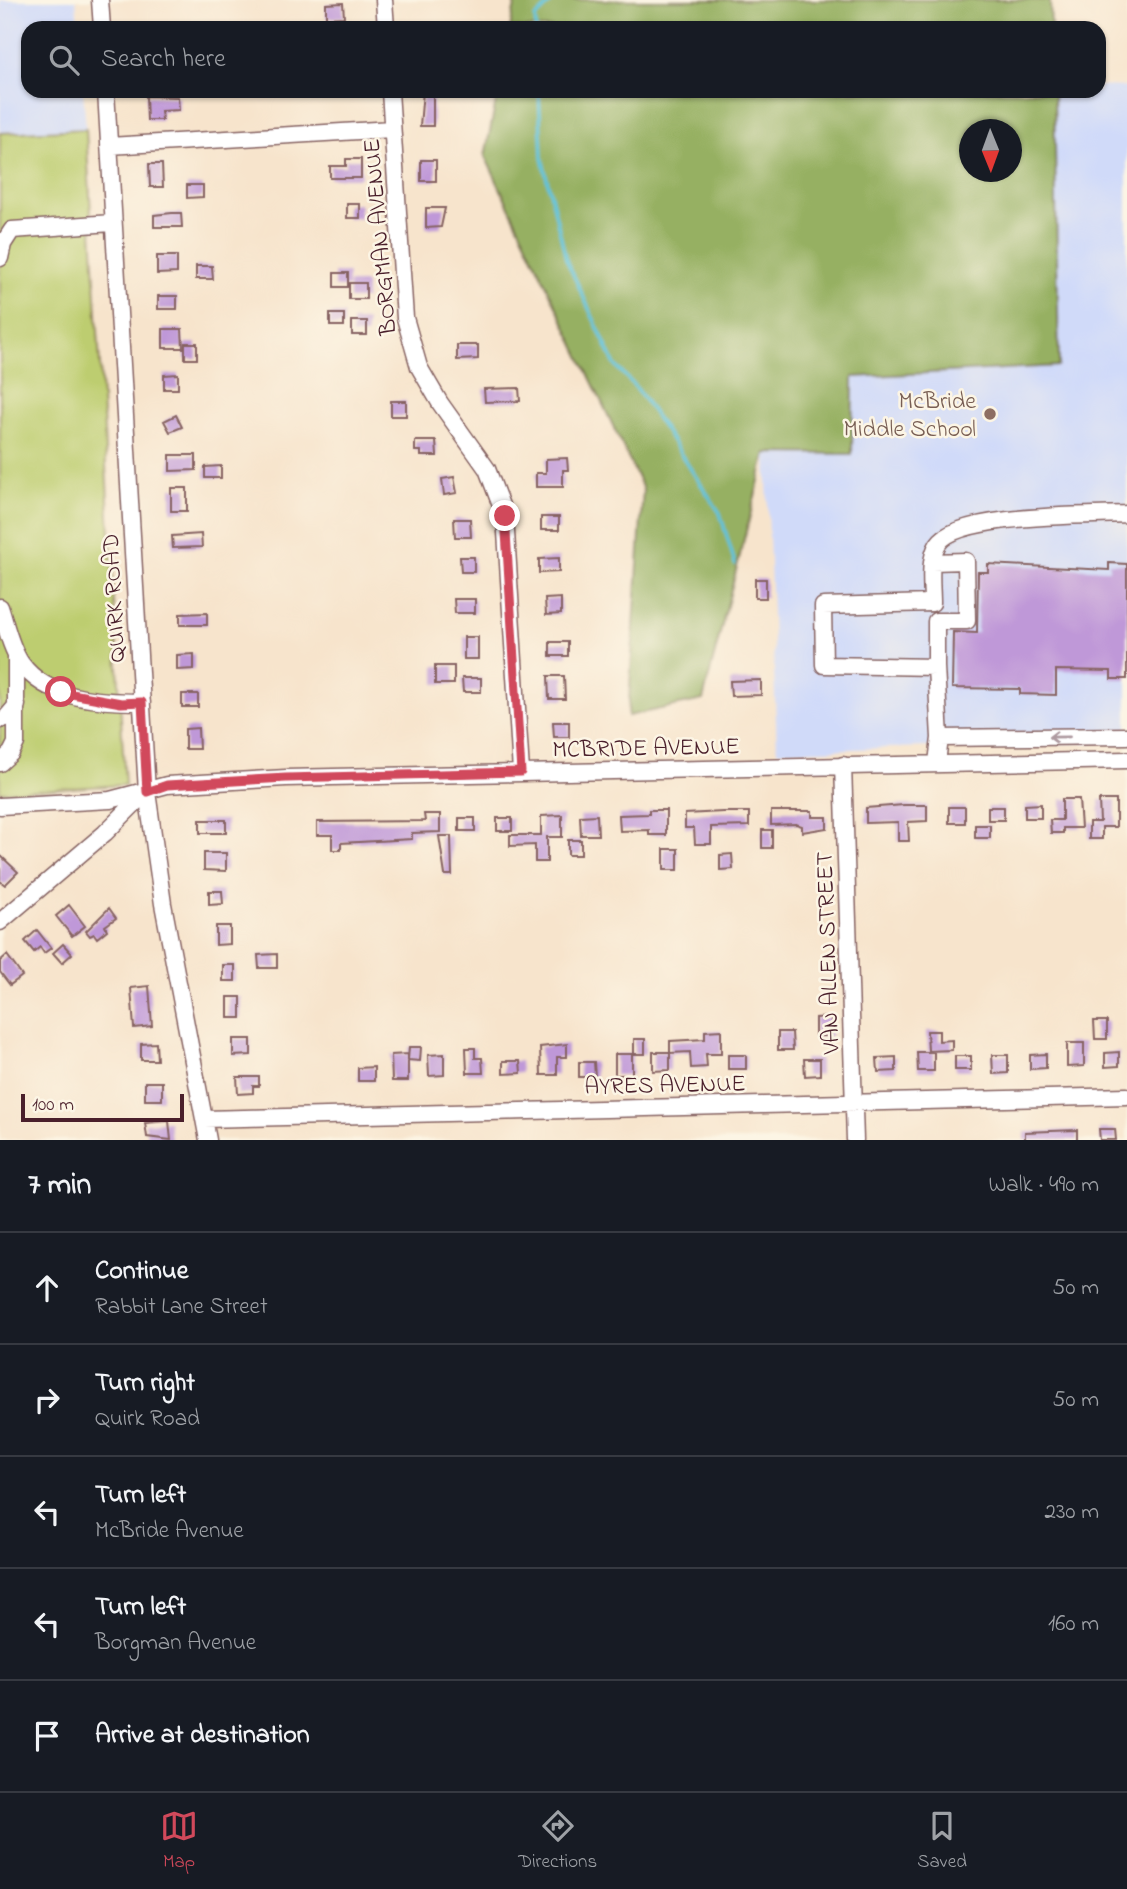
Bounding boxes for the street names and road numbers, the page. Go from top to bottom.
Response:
street label: BORGMAN AVENUE [355,137,408,337]
street label: QUIRK ROAD [95,533,136,663]
street label: MCBRIDE AVENUE [552,730,740,769]
street label: VAN ALLEN STREET [808,851,851,1056]
street label: AYRES AVENUE [584,1068,746,1105]

